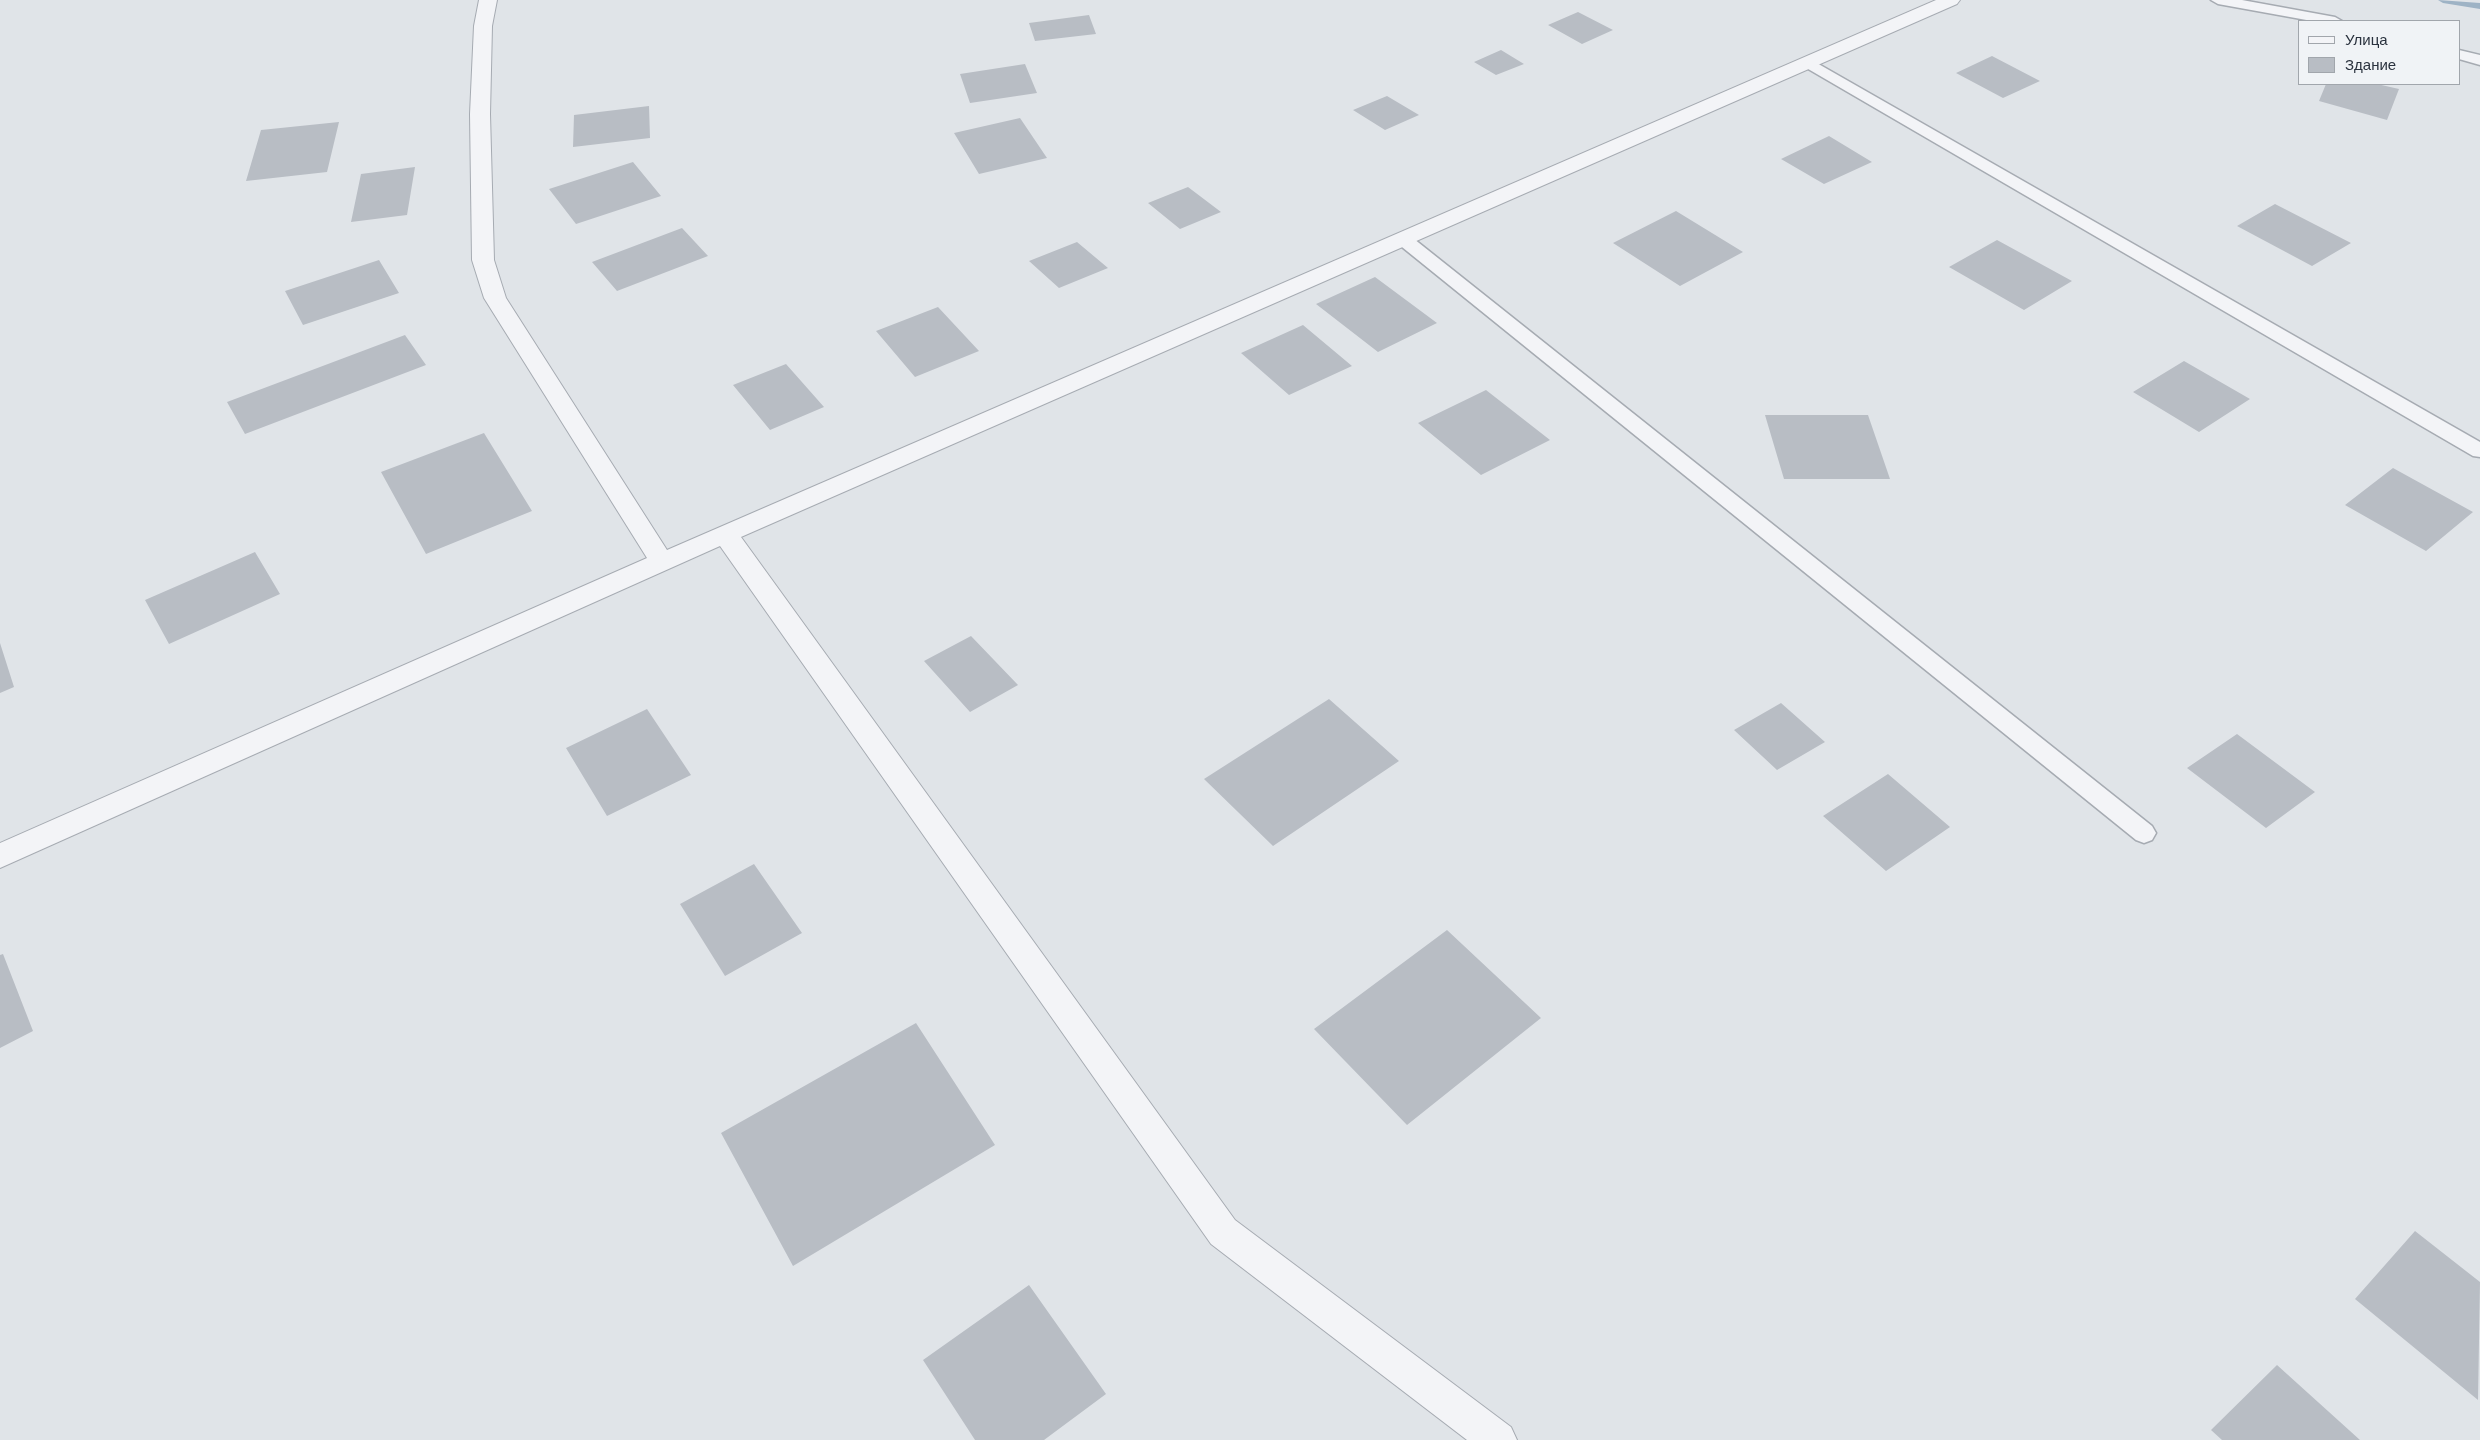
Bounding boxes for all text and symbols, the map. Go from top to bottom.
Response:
legend [2298,20,2460,85]
text: Улица [2345,31,2388,49]
text: Здание [2345,56,2396,74]

